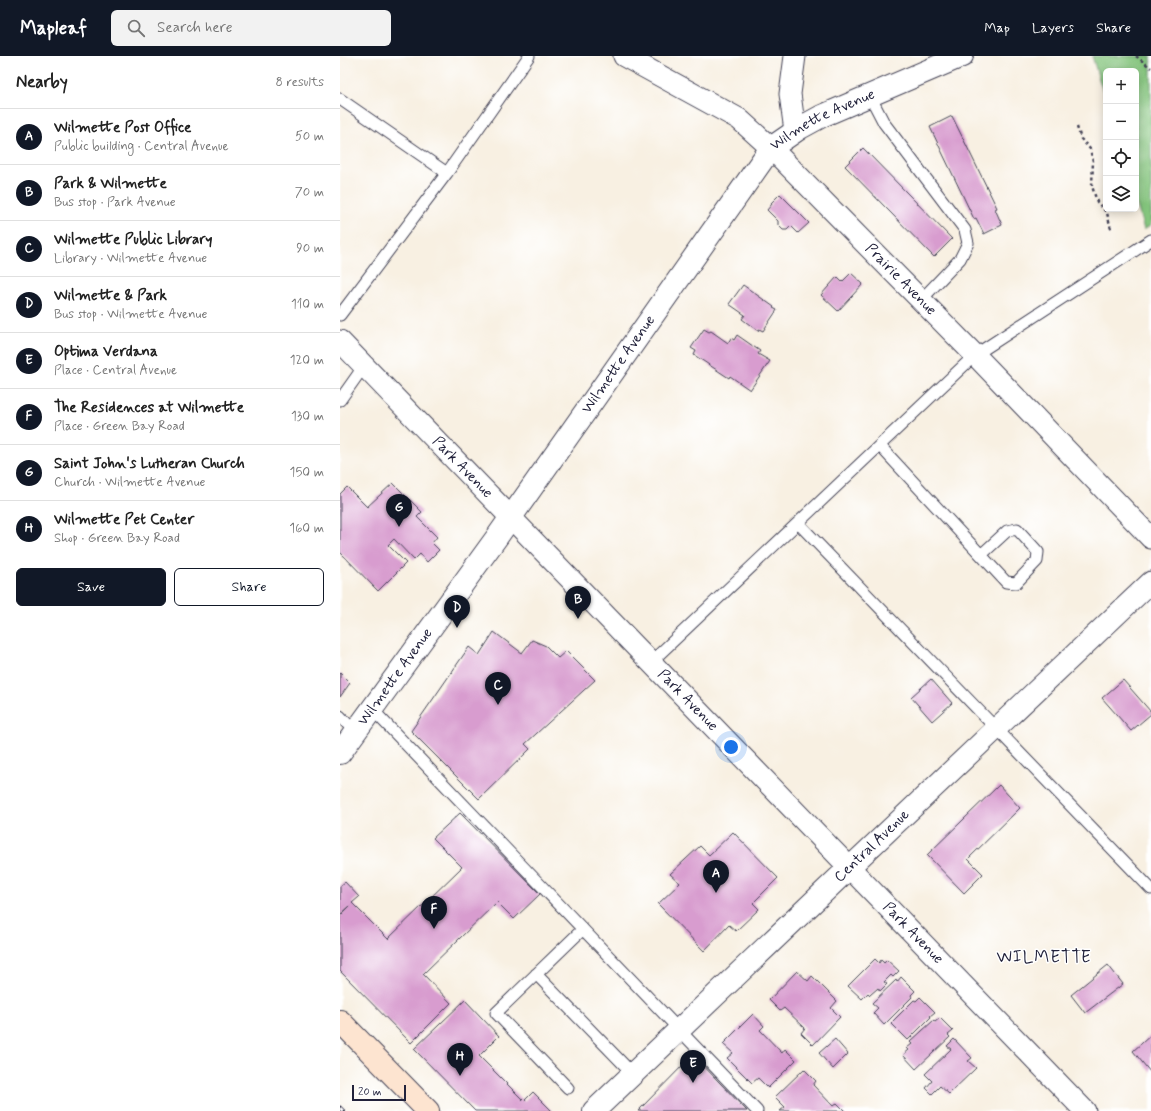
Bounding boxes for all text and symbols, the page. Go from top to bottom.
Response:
search box [111,10,391,46]
text: Mapleaf [20,16,87,41]
icon: search [125,17,147,39]
text: Search here [157,18,233,38]
text: Map [984,19,1010,37]
text: Layers [1032,19,1074,37]
text: Share [1096,19,1131,37]
map controls [1103,68,1139,212]
button: + [1103,68,1139,104]
text: Nearby [16,71,68,93]
text: 8 results [276,74,324,91]
street label: Wilmette Avenue [766,84,878,156]
button: − [1103,104,1139,140]
text: Wilmette Post Office [54,118,191,138]
text: A [25,128,33,145]
text: 50 m [295,128,324,145]
text: Public building · Central Avenue [54,138,229,155]
button: locate [1103,140,1139,176]
text: Park & Wilmette [54,174,167,194]
button: layers [1103,176,1139,212]
text: B [25,184,33,201]
text: 70 m [295,184,324,201]
text: Bus stop · Park Avenue [54,194,176,211]
text: Wilmette Public Library [54,230,212,250]
street label: Prairie Avenue [861,239,941,320]
text: C [24,240,34,257]
text: 90 m [296,240,324,257]
text: Library · Wilmette Avenue [54,250,207,267]
text: Wilmette & Park [54,286,167,306]
text: D [25,296,33,313]
text: 110 m [291,296,324,313]
text: Bus stop · Wilmette Avenue [54,306,207,323]
street label: Wilmette Avenue [577,311,660,418]
text: Optima Verdana [54,342,158,362]
text: E [25,352,33,369]
text: 120 m [290,352,324,369]
text: Place · Central Avenue [54,362,177,379]
text: The Residences at Wilmette [54,398,244,418]
text: F [26,408,32,425]
text: 130 m [291,408,324,425]
text: Place · Green Bay Road [54,418,185,435]
street label: Park Avenue [428,432,497,503]
text: Saint John's Lutheran Church [54,454,245,474]
text: G [25,464,33,481]
text: 150 m [290,464,324,481]
text: Church · Wilmette Avenue [54,474,205,491]
pin: G [386,494,412,527]
text: Wilmette Pet Center [54,510,194,530]
text: H [25,520,33,537]
text: 160 m [289,520,324,537]
text: Shop · Green Bay Road [54,530,180,547]
button: Save [16,568,166,606]
button: Share [174,568,324,606]
pin: B [565,586,591,619]
pin: D [444,595,470,628]
street label: Wilmette Avenue [353,624,438,730]
street label: Park Avenue [653,665,723,736]
pin: C [485,672,511,705]
your location [721,737,741,757]
street label: Central Avenue [830,805,914,887]
pin: A [703,860,729,893]
pin: F [421,896,447,929]
street label: Park Avenue [878,898,948,969]
district label: WILMETTE [996,946,1092,968]
pin: H [447,1043,473,1076]
pin: E [680,1050,706,1083]
scale bar [352,1083,406,1102]
text: 20 m [358,1085,381,1099]

